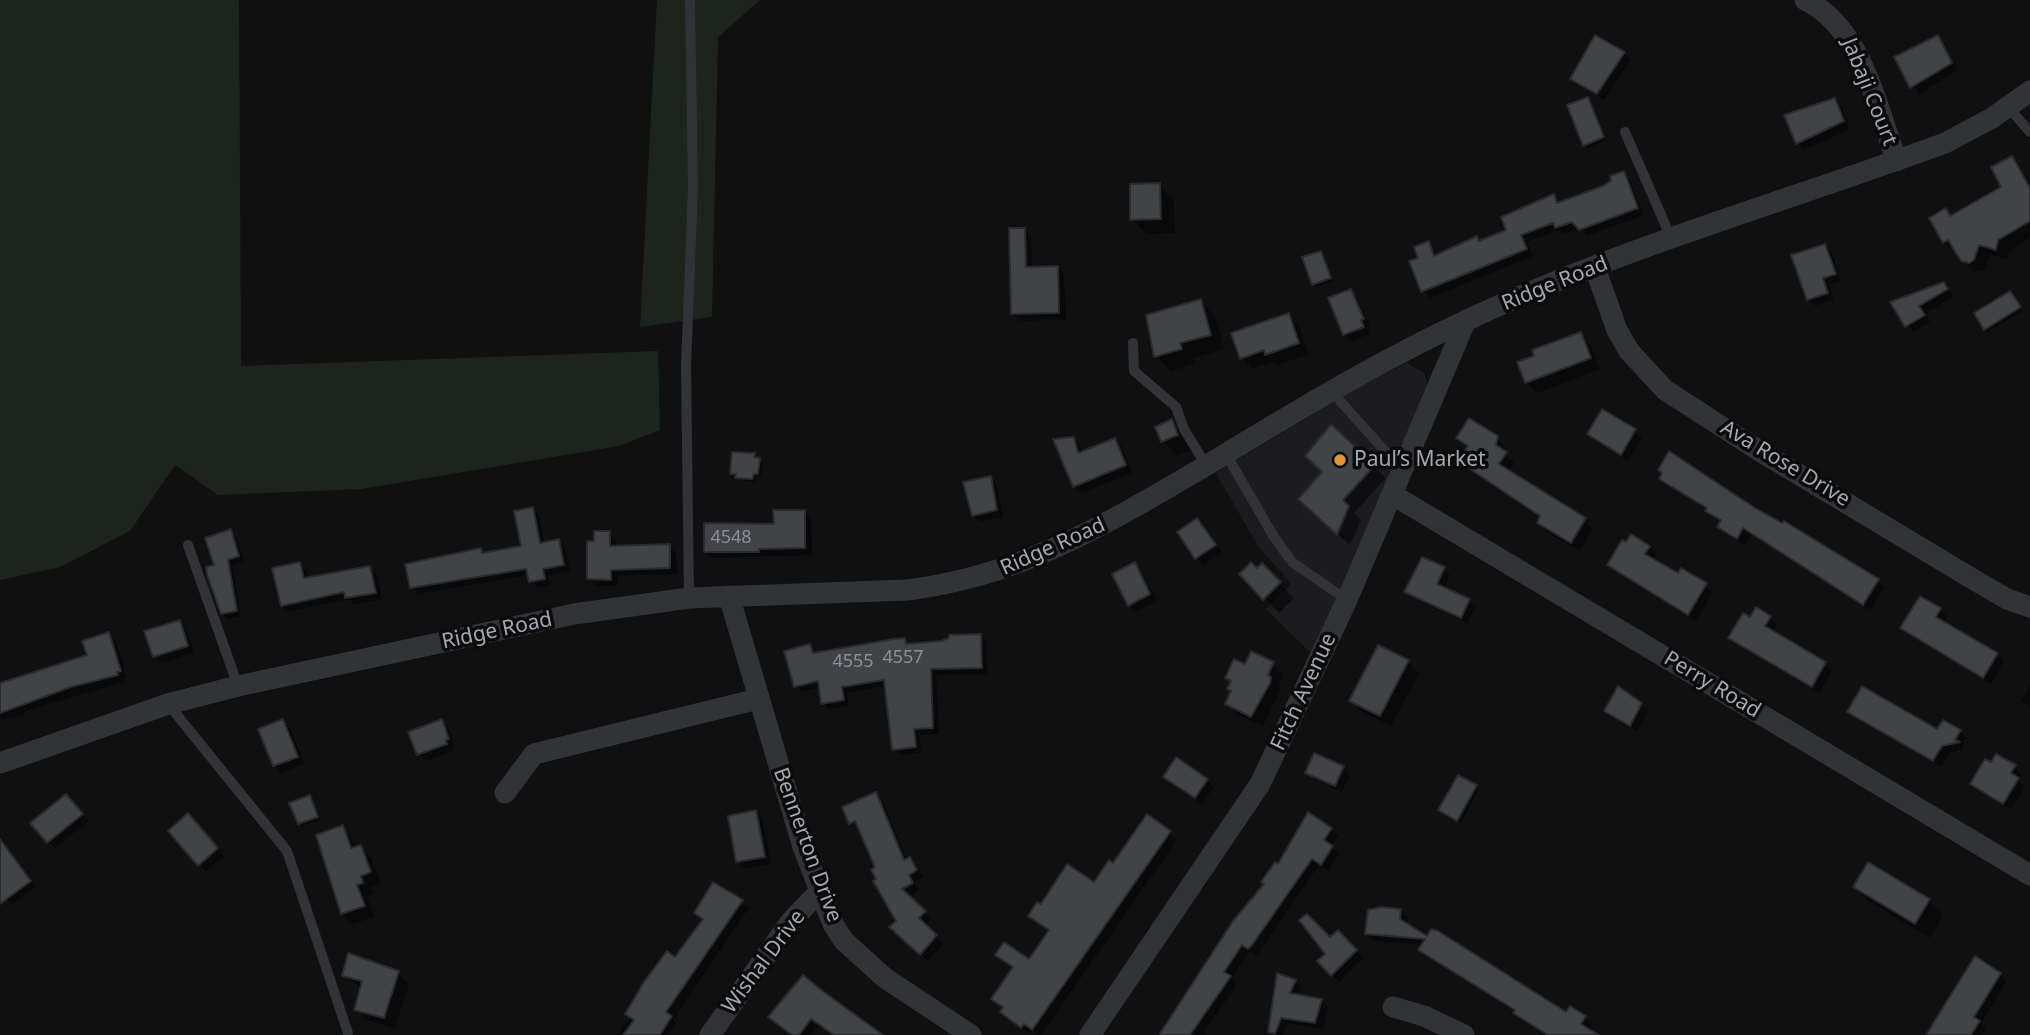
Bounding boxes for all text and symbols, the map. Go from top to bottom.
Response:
street label: Jabaji Court [1836,35,1902,149]
street label: Ridge Road [1498,251,1612,317]
street label: Ava Rose Drive [1716,416,1854,512]
place label: Paul’s Market [1354,447,1486,473]
marker: Paul’s Market [1332,452,1348,468]
street label: Ridge Road [997,513,1109,581]
house number: 4548 [710,527,752,549]
street label: Ridge Road [440,607,554,655]
street label: Fitch Avenue [1266,630,1342,754]
street label: Perry Road [1659,646,1765,724]
house number: 4557 [882,647,924,669]
house number: 4555 [832,651,874,673]
street label: Bennerton Drive [767,764,847,926]
street label: Wishal Drive [717,905,811,1019]

